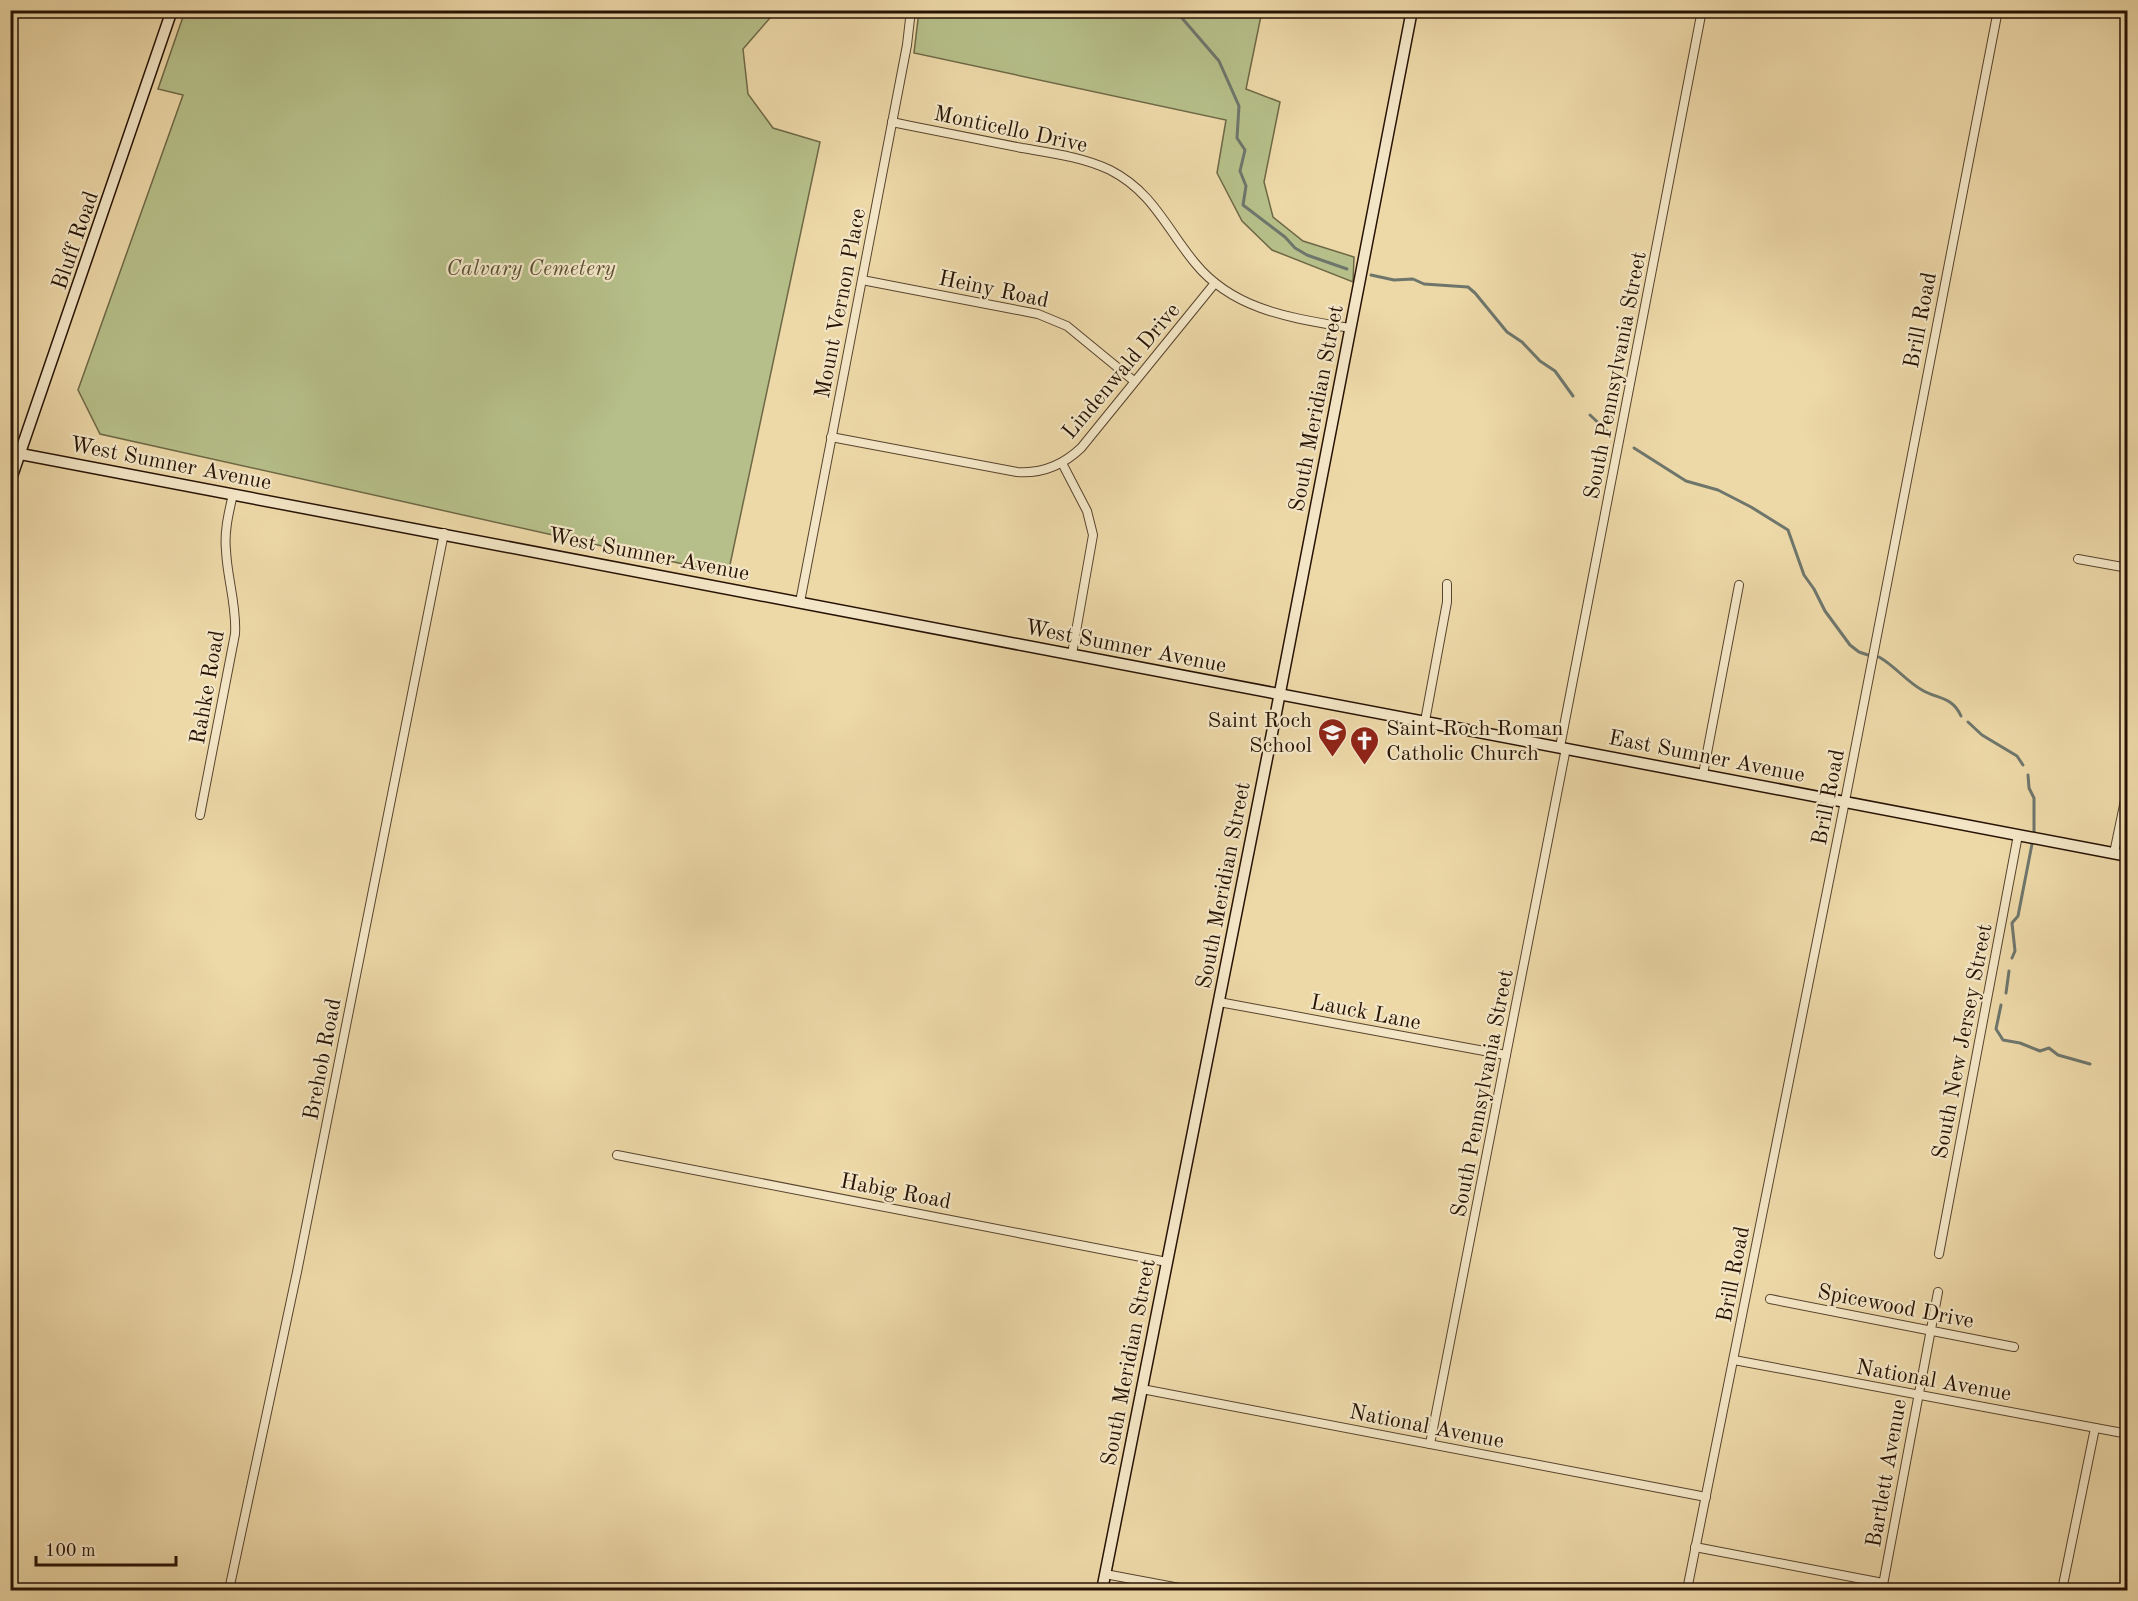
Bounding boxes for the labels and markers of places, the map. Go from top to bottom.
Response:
place label: Saint Roch School [1208,710,1312,757]
school or university icon: Saint Roch School [1317,716,1349,758]
place label: Saint Roch Roman Catholic Church [1386,718,1564,765]
church icon: Saint Roch Roman Catholic Church [1349,724,1381,766]

